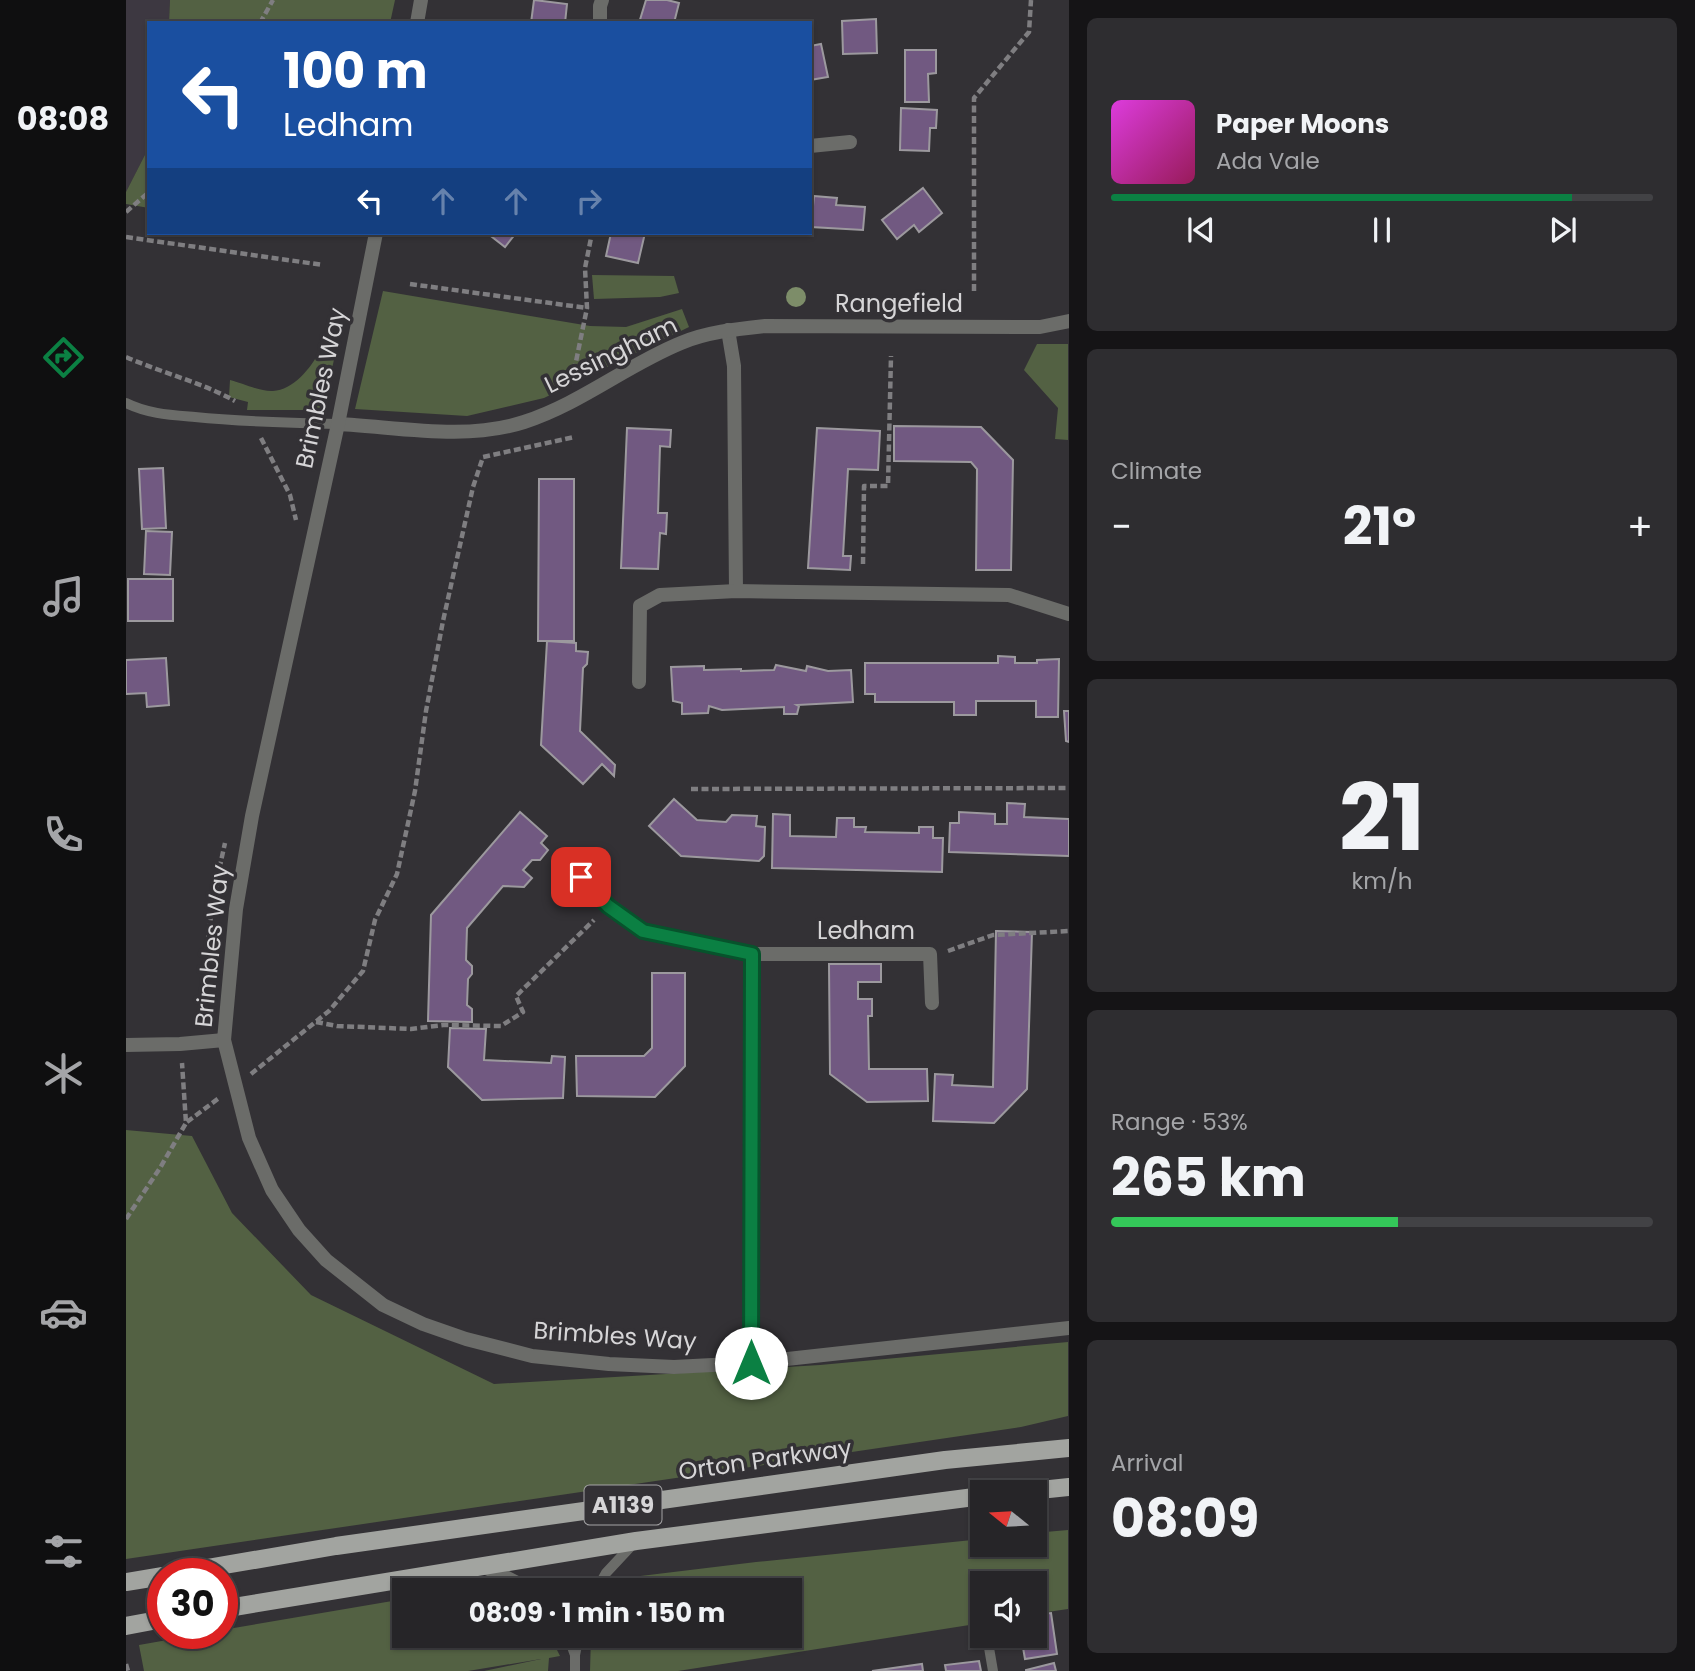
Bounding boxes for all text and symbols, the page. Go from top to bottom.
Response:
text: 100 m [283,37,428,105]
icon: left [168,49,259,140]
text: 08:08 [17,96,109,141]
text: Ledham [283,102,413,147]
text: Paper Moons [1216,106,1389,142]
text: Ada Vale [1216,145,1320,177]
icon: left [351,182,389,220]
icon: ahead [424,182,462,220]
icon: ahead [497,182,535,220]
icon: right [570,182,608,220]
icon: previous [1182,211,1220,249]
icon: pause [1363,211,1401,249]
icon: next [1544,211,1582,249]
street label: Rangefield [835,287,963,320]
street label: Brimbles Way [287,304,354,471]
street label: Lessingham [539,308,683,401]
icon: directions [39,333,88,382]
text: Climate [1111,455,1202,487]
text: 21° [1343,490,1416,563]
text: − [1111,500,1132,553]
text: + [1627,500,1653,553]
icon: music [39,572,88,621]
text: 21 [1339,754,1425,882]
icon: phone [39,810,88,859]
pin [551,847,611,907]
icon: arrive [562,858,600,896]
street label: Brimbles Way [187,862,237,1029]
text: km/h [1351,865,1413,897]
street label: Ledham [817,914,915,947]
icon: climate [39,1049,88,1098]
text: Range · 53% [1111,1106,1248,1138]
text: 265 km [1111,1141,1306,1214]
icon: car [39,1288,88,1337]
street label: Brimbles Way [532,1313,698,1358]
position arrow [714,1326,788,1400]
street label: Orton Parkway [676,1431,854,1488]
text: Arrival [1111,1447,1183,1479]
north arrow [970,1480,1046,1558]
map controls [970,1480,1047,1648]
text: 08:09 [1111,1482,1259,1555]
road number: A1139 [584,1486,662,1524]
icon: filters [39,1527,88,1576]
speed limit sign: 30 [147,1558,238,1649]
button: sound [970,1571,1047,1648]
text: 08:09 · 1 min · 150 m [469,1595,725,1631]

